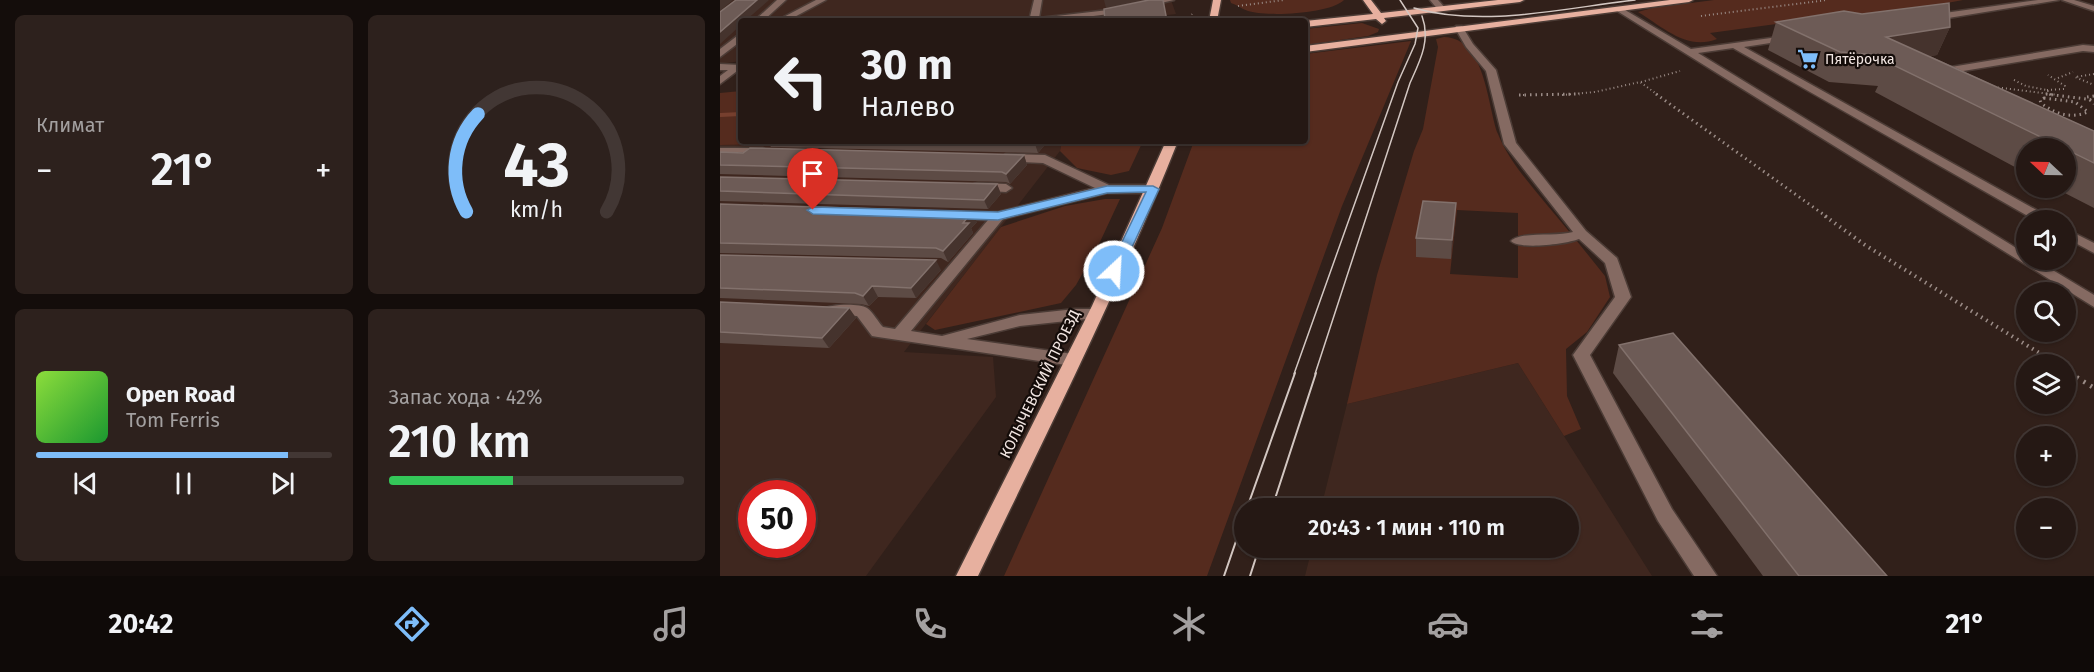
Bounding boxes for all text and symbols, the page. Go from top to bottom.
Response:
text: 30 m [861,40,953,90]
icon: left [762,42,840,120]
supermarket icon: Пятёрочка [1796,47,1820,71]
place label: Пятёрочка [1825,51,1895,68]
text: Налево [861,91,955,123]
text: Климат [36,113,104,137]
text: 43 [503,128,570,203]
north arrow [2016,138,2076,198]
map controls [2016,138,2076,558]
text: 21° [151,143,217,197]
pin [787,148,838,210]
text: − [36,151,53,191]
text: + [315,151,331,191]
icon: arrive [796,157,829,190]
text: km/h [510,197,563,223]
button: sound [2016,210,2076,270]
position arrow [1082,239,1146,303]
button: search [2016,282,2076,342]
street label: КОЛЫЧЕВСКИЙ ПРОЕЗД [996,307,1084,461]
button: layers [2016,354,2076,414]
text: Open Road [126,381,236,408]
text: Запас хода · 42% [389,385,542,409]
text: Tom Ferris [126,408,220,432]
text: 210 km [389,415,531,469]
button: + [2016,426,2076,486]
icon: previous [69,467,102,500]
icon: pause [167,467,200,500]
icon: next [266,467,299,500]
speed limit sign: 50 [738,480,816,558]
button: − [2016,498,2076,558]
text: 20:43 · 1 мин · 110 m [1308,514,1505,541]
icon: directions [391,603,433,645]
icon: music [650,603,692,645]
icon: phone [909,603,951,645]
icon: climate [1168,603,1210,645]
icon: car [1427,603,1469,645]
icon: filters [1686,603,1728,645]
text: 20:42 [109,608,173,640]
text: 21° [1945,608,1985,640]

